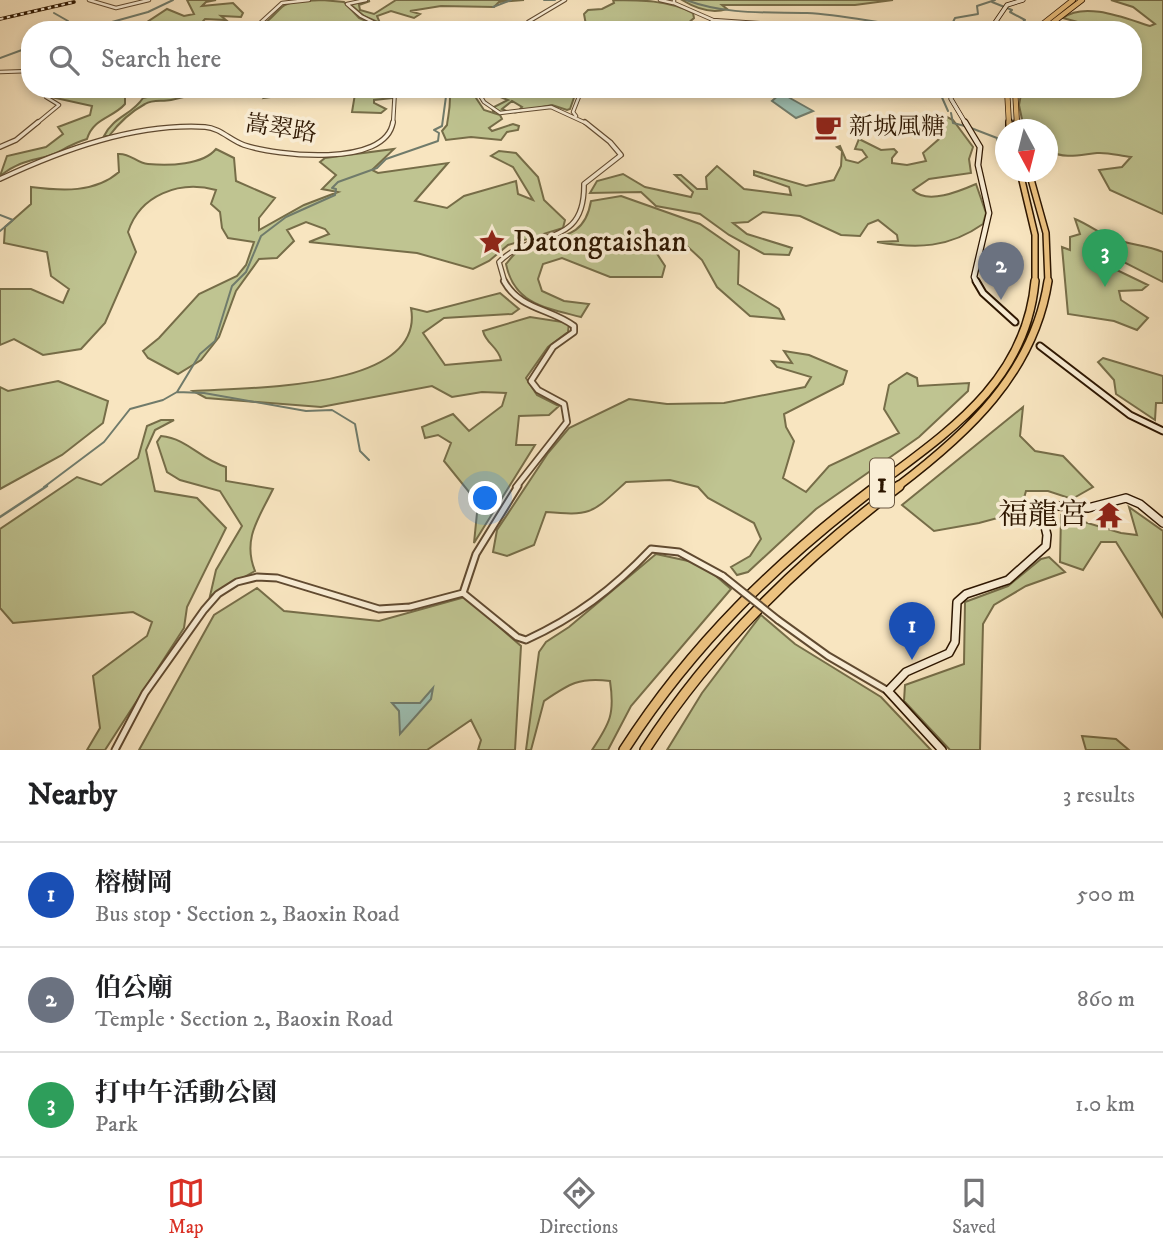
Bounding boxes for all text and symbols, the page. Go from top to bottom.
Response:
search box [21,21,1142,98]
icon: search [45,41,83,79]
text: Search here [101,43,221,76]
street label: 嵩翠路 [243,109,319,149]
cafe icon: 新城風糖 [813,112,843,142]
place label: 新城風糖 [849,112,945,142]
north arrow [995,119,1058,182]
place label: Datongtaishan [513,224,687,261]
place icon: Datongtaishan [477,227,507,257]
pin: 3 [1082,229,1128,287]
pin: 2 [978,242,1024,300]
road number: 1 [870,458,894,508]
your location [468,481,502,515]
place label: 福龍宮 [998,497,1088,534]
temple icon: 福龍宮 [1094,500,1124,530]
pin: 1 [889,602,935,660]
text: Nearby [28,777,117,814]
text: 3 results [1063,781,1135,810]
text: 榕樹岡 [95,867,173,900]
text: 1 [47,880,55,909]
text: 500 m [1077,880,1135,909]
text: Bus stop · Section 2, Baoxin Road [95,900,399,929]
text: 伯公廟 [95,972,173,1005]
text: 2 [45,985,57,1014]
text: 860 m [1077,985,1135,1014]
text: Temple · Section 2, Baoxin Road [95,1005,393,1034]
text: 打中午活動公園 [95,1077,277,1110]
text: 3 [47,1090,55,1119]
text: 1.0 km [1075,1090,1135,1119]
text: Park [95,1110,138,1139]
tab: Map [167,1174,205,1239]
tab: Directions [539,1174,618,1239]
tab: Saved [952,1174,996,1239]

